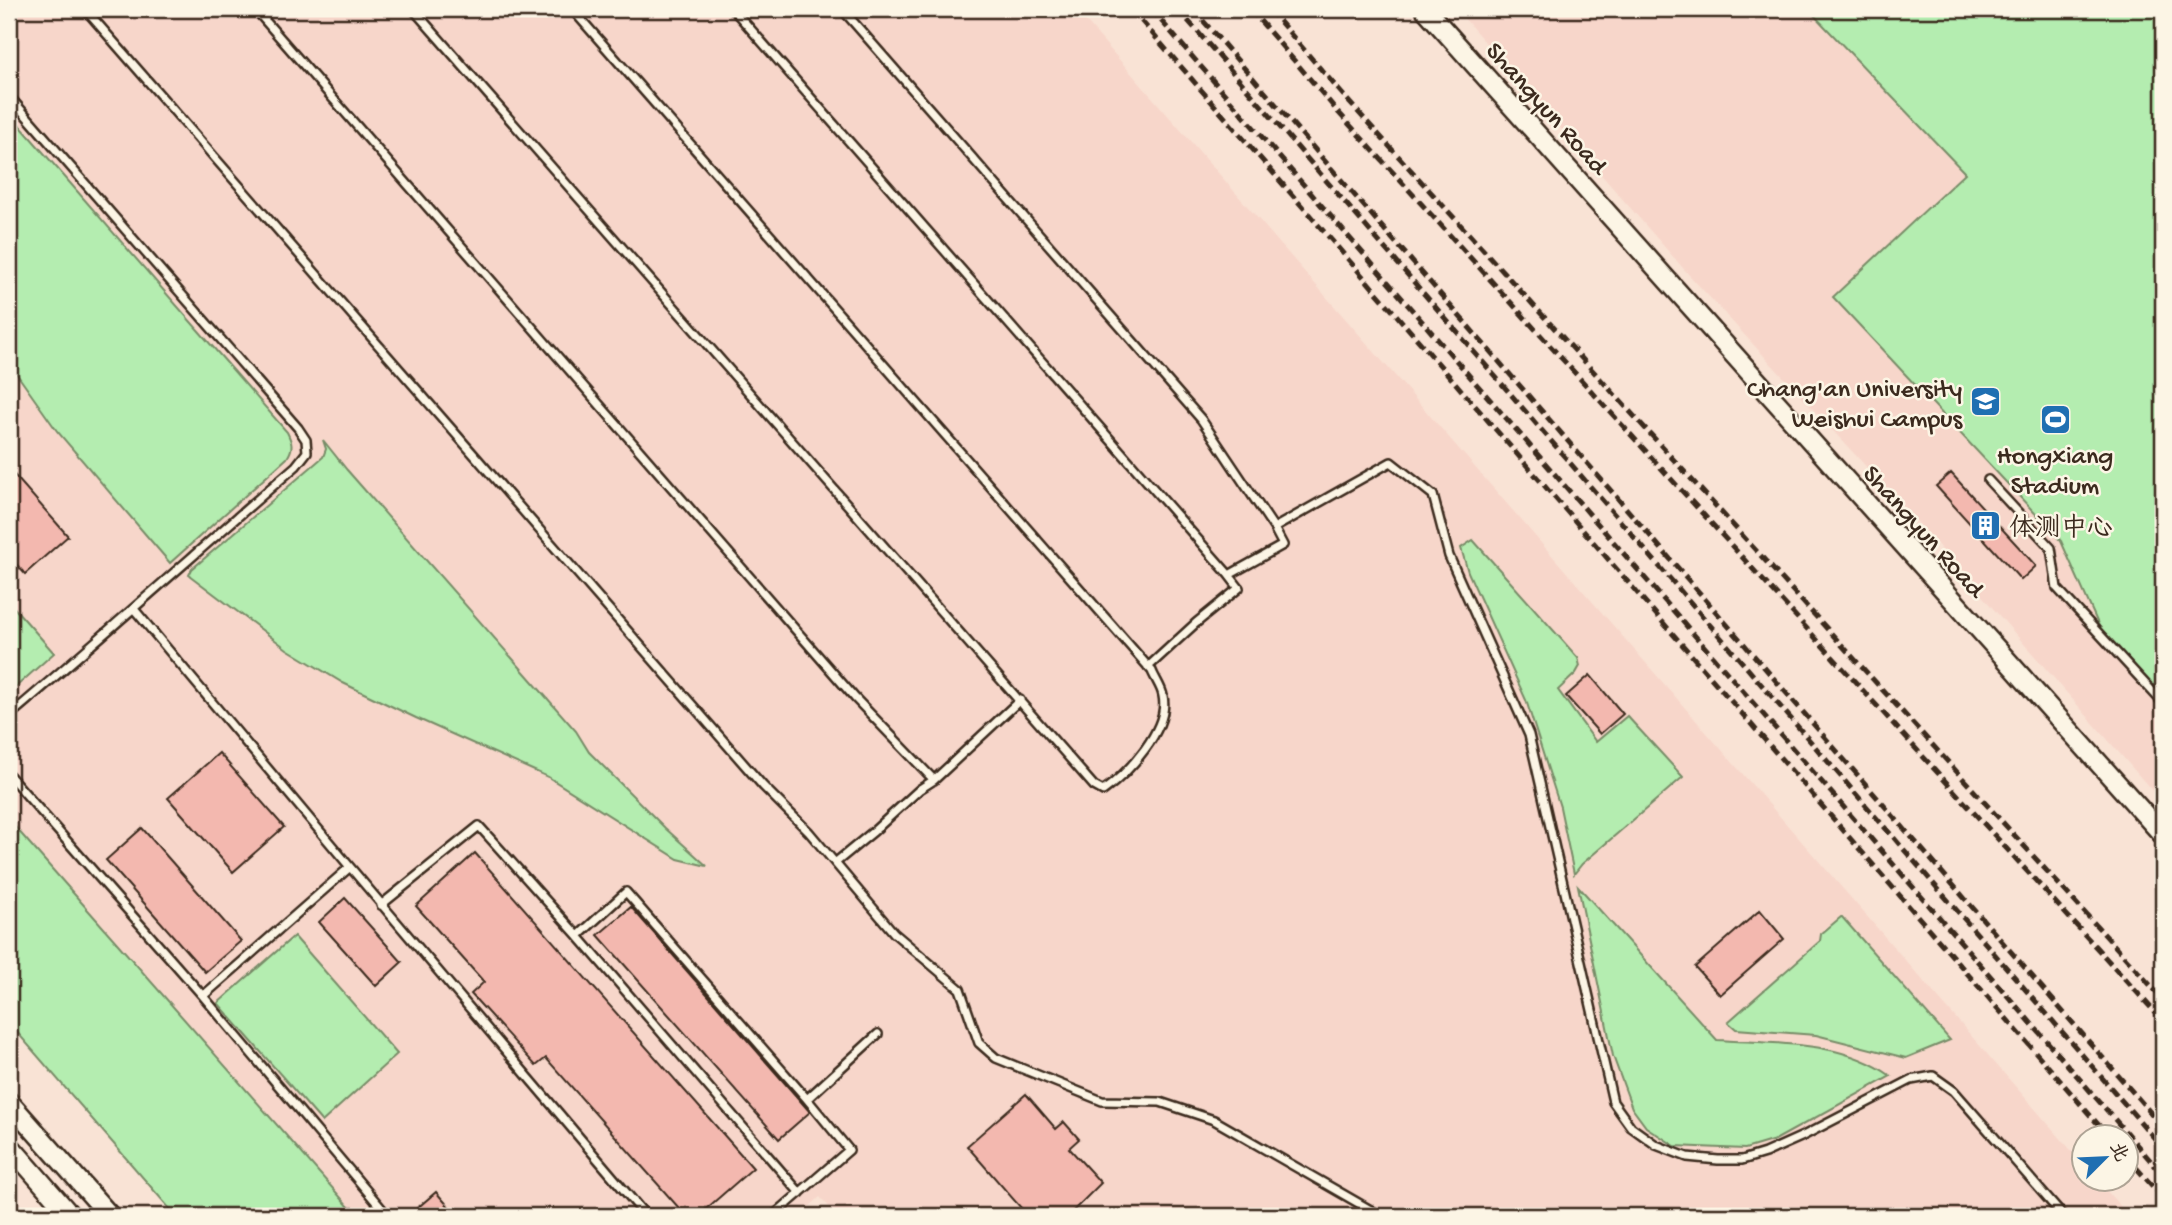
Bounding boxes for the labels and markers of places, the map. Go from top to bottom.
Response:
place label: Chang'an University Weishui Campus [1747,376,1963,437]
school or university icon: Chang'an University Weishui Campus [1968,385,2002,419]
sports icon: Hongxiang Stadium [2038,402,2072,436]
place label: Hongxiang Stadium [1997,443,2113,504]
building icon: 体测中心 [1969,509,2003,543]
place label: 体测中心 [2009,513,2113,546]

